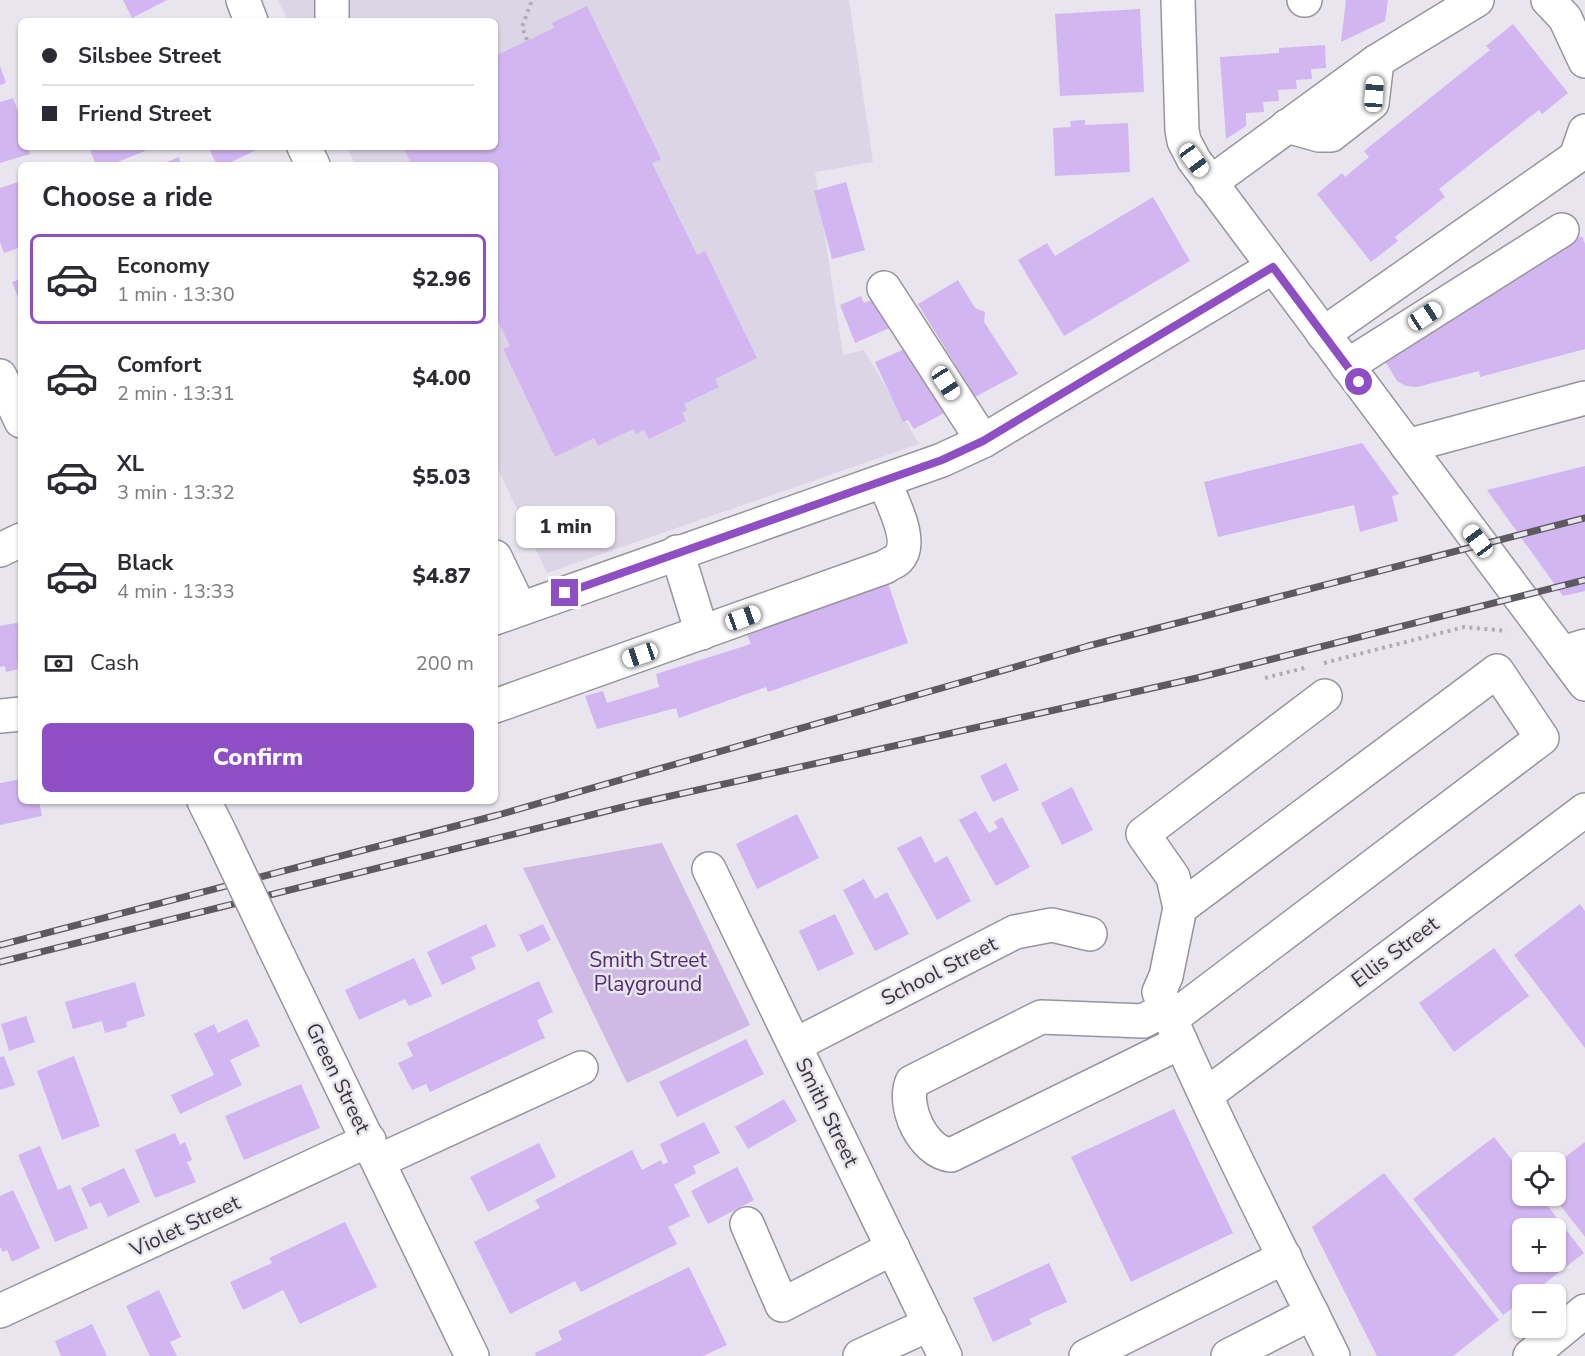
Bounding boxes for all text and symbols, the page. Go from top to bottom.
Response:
text: Silsbee Street [78,41,221,71]
car [1364,75,1384,113]
text: Friend Street [78,99,211,129]
car [1176,140,1212,180]
text: Choose a ride [42,179,213,216]
text: Economy [117,251,209,281]
icon: car [45,252,99,306]
text: $2.96 [412,264,471,294]
text: 1 min · 13:30 [117,281,235,308]
car [1405,299,1445,333]
text: Comfort [117,350,201,380]
icon: car [45,351,99,405]
text: $4.00 [412,363,471,393]
car [929,363,963,403]
route start [1345,368,1372,395]
text: 2 min · 13:31 [117,380,235,407]
text: XL [117,449,144,479]
icon: car [45,450,99,504]
text: $5.03 [412,462,471,492]
text: 3 min · 13:32 [117,479,235,506]
callout: 1 min [516,506,614,548]
text: 1 min [539,513,592,540]
car [1460,521,1496,561]
text: Black [117,548,173,578]
icon: car [45,549,99,603]
text: $4.87 [412,561,471,591]
text: 4 min · 13:33 [117,578,235,605]
route end [551,579,578,606]
car [723,603,763,633]
car [620,641,660,669]
icon: cash [42,647,75,680]
text: Cash [90,648,139,678]
text: 200 m [416,650,474,677]
button: Confirm [42,723,474,792]
street label: Ellis Street [1346,910,1445,994]
street label: School Street [876,929,1002,1012]
park label: Smith Street Playground [589,946,708,998]
street label: Green Street [299,1018,377,1138]
street label: Smith Street [789,1053,866,1172]
map controls [1512,1152,1566,1338]
button: locate [1512,1152,1566,1206]
street label: Violet Street [125,1188,245,1264]
button: + [1512,1218,1566,1272]
button: − [1512,1284,1566,1338]

